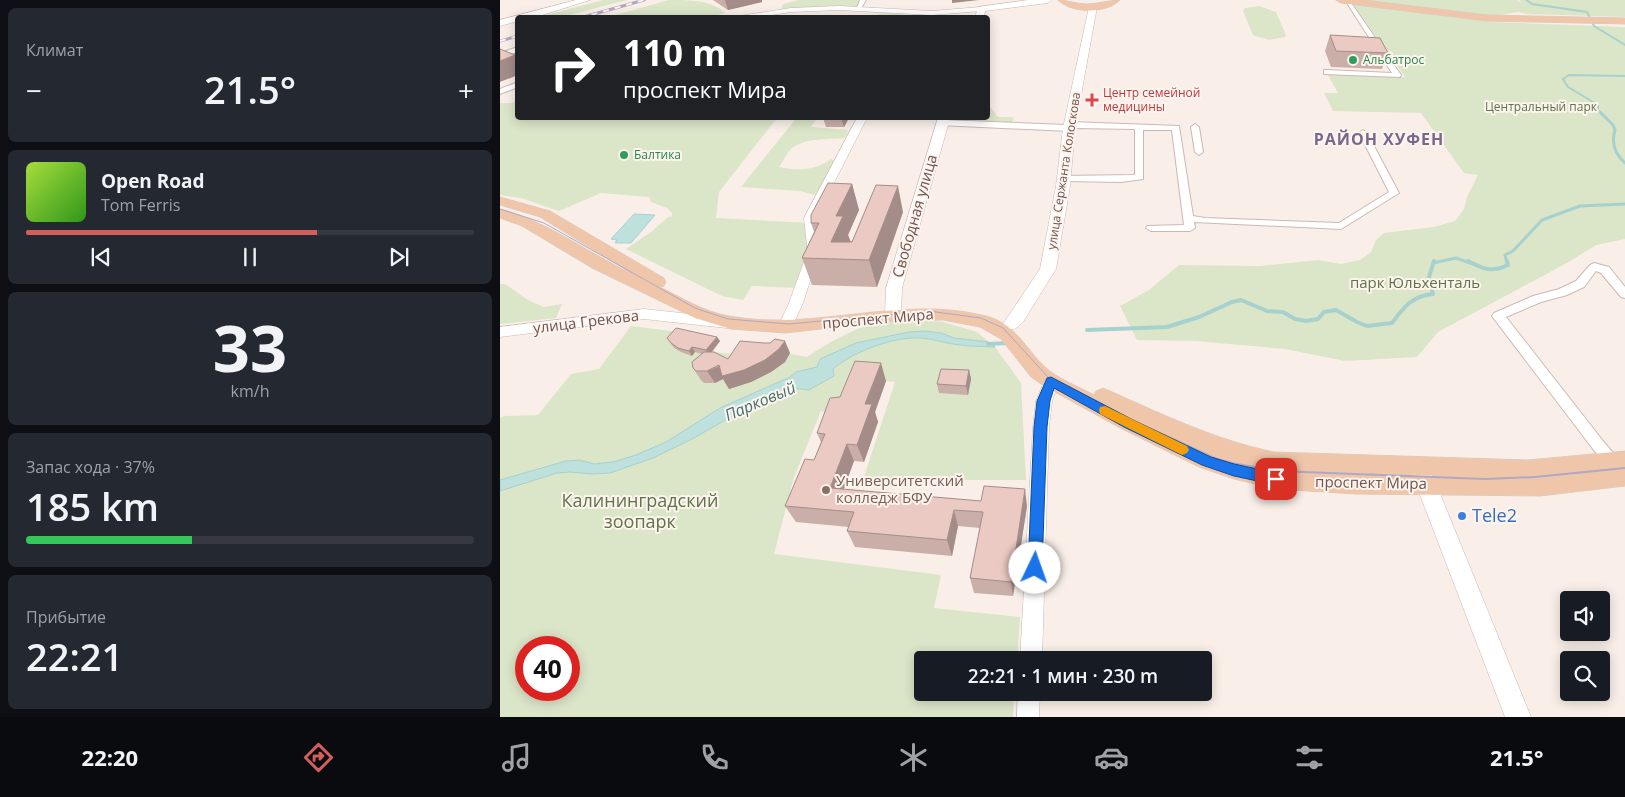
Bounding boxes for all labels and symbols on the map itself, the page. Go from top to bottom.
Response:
place label: Альбатрос [1363,51,1425,68]
marker: Альбатрос [1347,54,1359,66]
place label: Центр семейной медицины [1103,84,1200,115]
street label: улица Сержанта Колоскова [1043,91,1084,251]
marker: Центр семейной медицины [1085,93,1099,107]
park label: Центральный парк [1485,98,1598,115]
district label: РАЙОН ХУФЕН [1314,128,1444,150]
place label: Балтика [634,146,681,163]
marker: Балтика [618,149,630,161]
street label: Свободная улица [887,152,941,280]
park label: парк Юльхенталь [1350,272,1480,292]
street label: проспект Мира [821,303,934,333]
street label: улица Грекова [532,305,640,337]
water label: Парковый [721,376,799,426]
pin [1255,458,1297,500]
place label: Университетский колледж БФУ [836,470,964,507]
street label: проспект Мира [1315,471,1427,493]
marker: Университетский колледж БФУ [820,484,832,496]
park label: Калининградский зоопарк [562,488,718,533]
place label: Tele2 [1472,503,1517,527]
marker: Tele2 [1456,510,1468,522]
position arrow [1008,541,1060,593]
speed limit sign: 40 [515,636,580,701]

